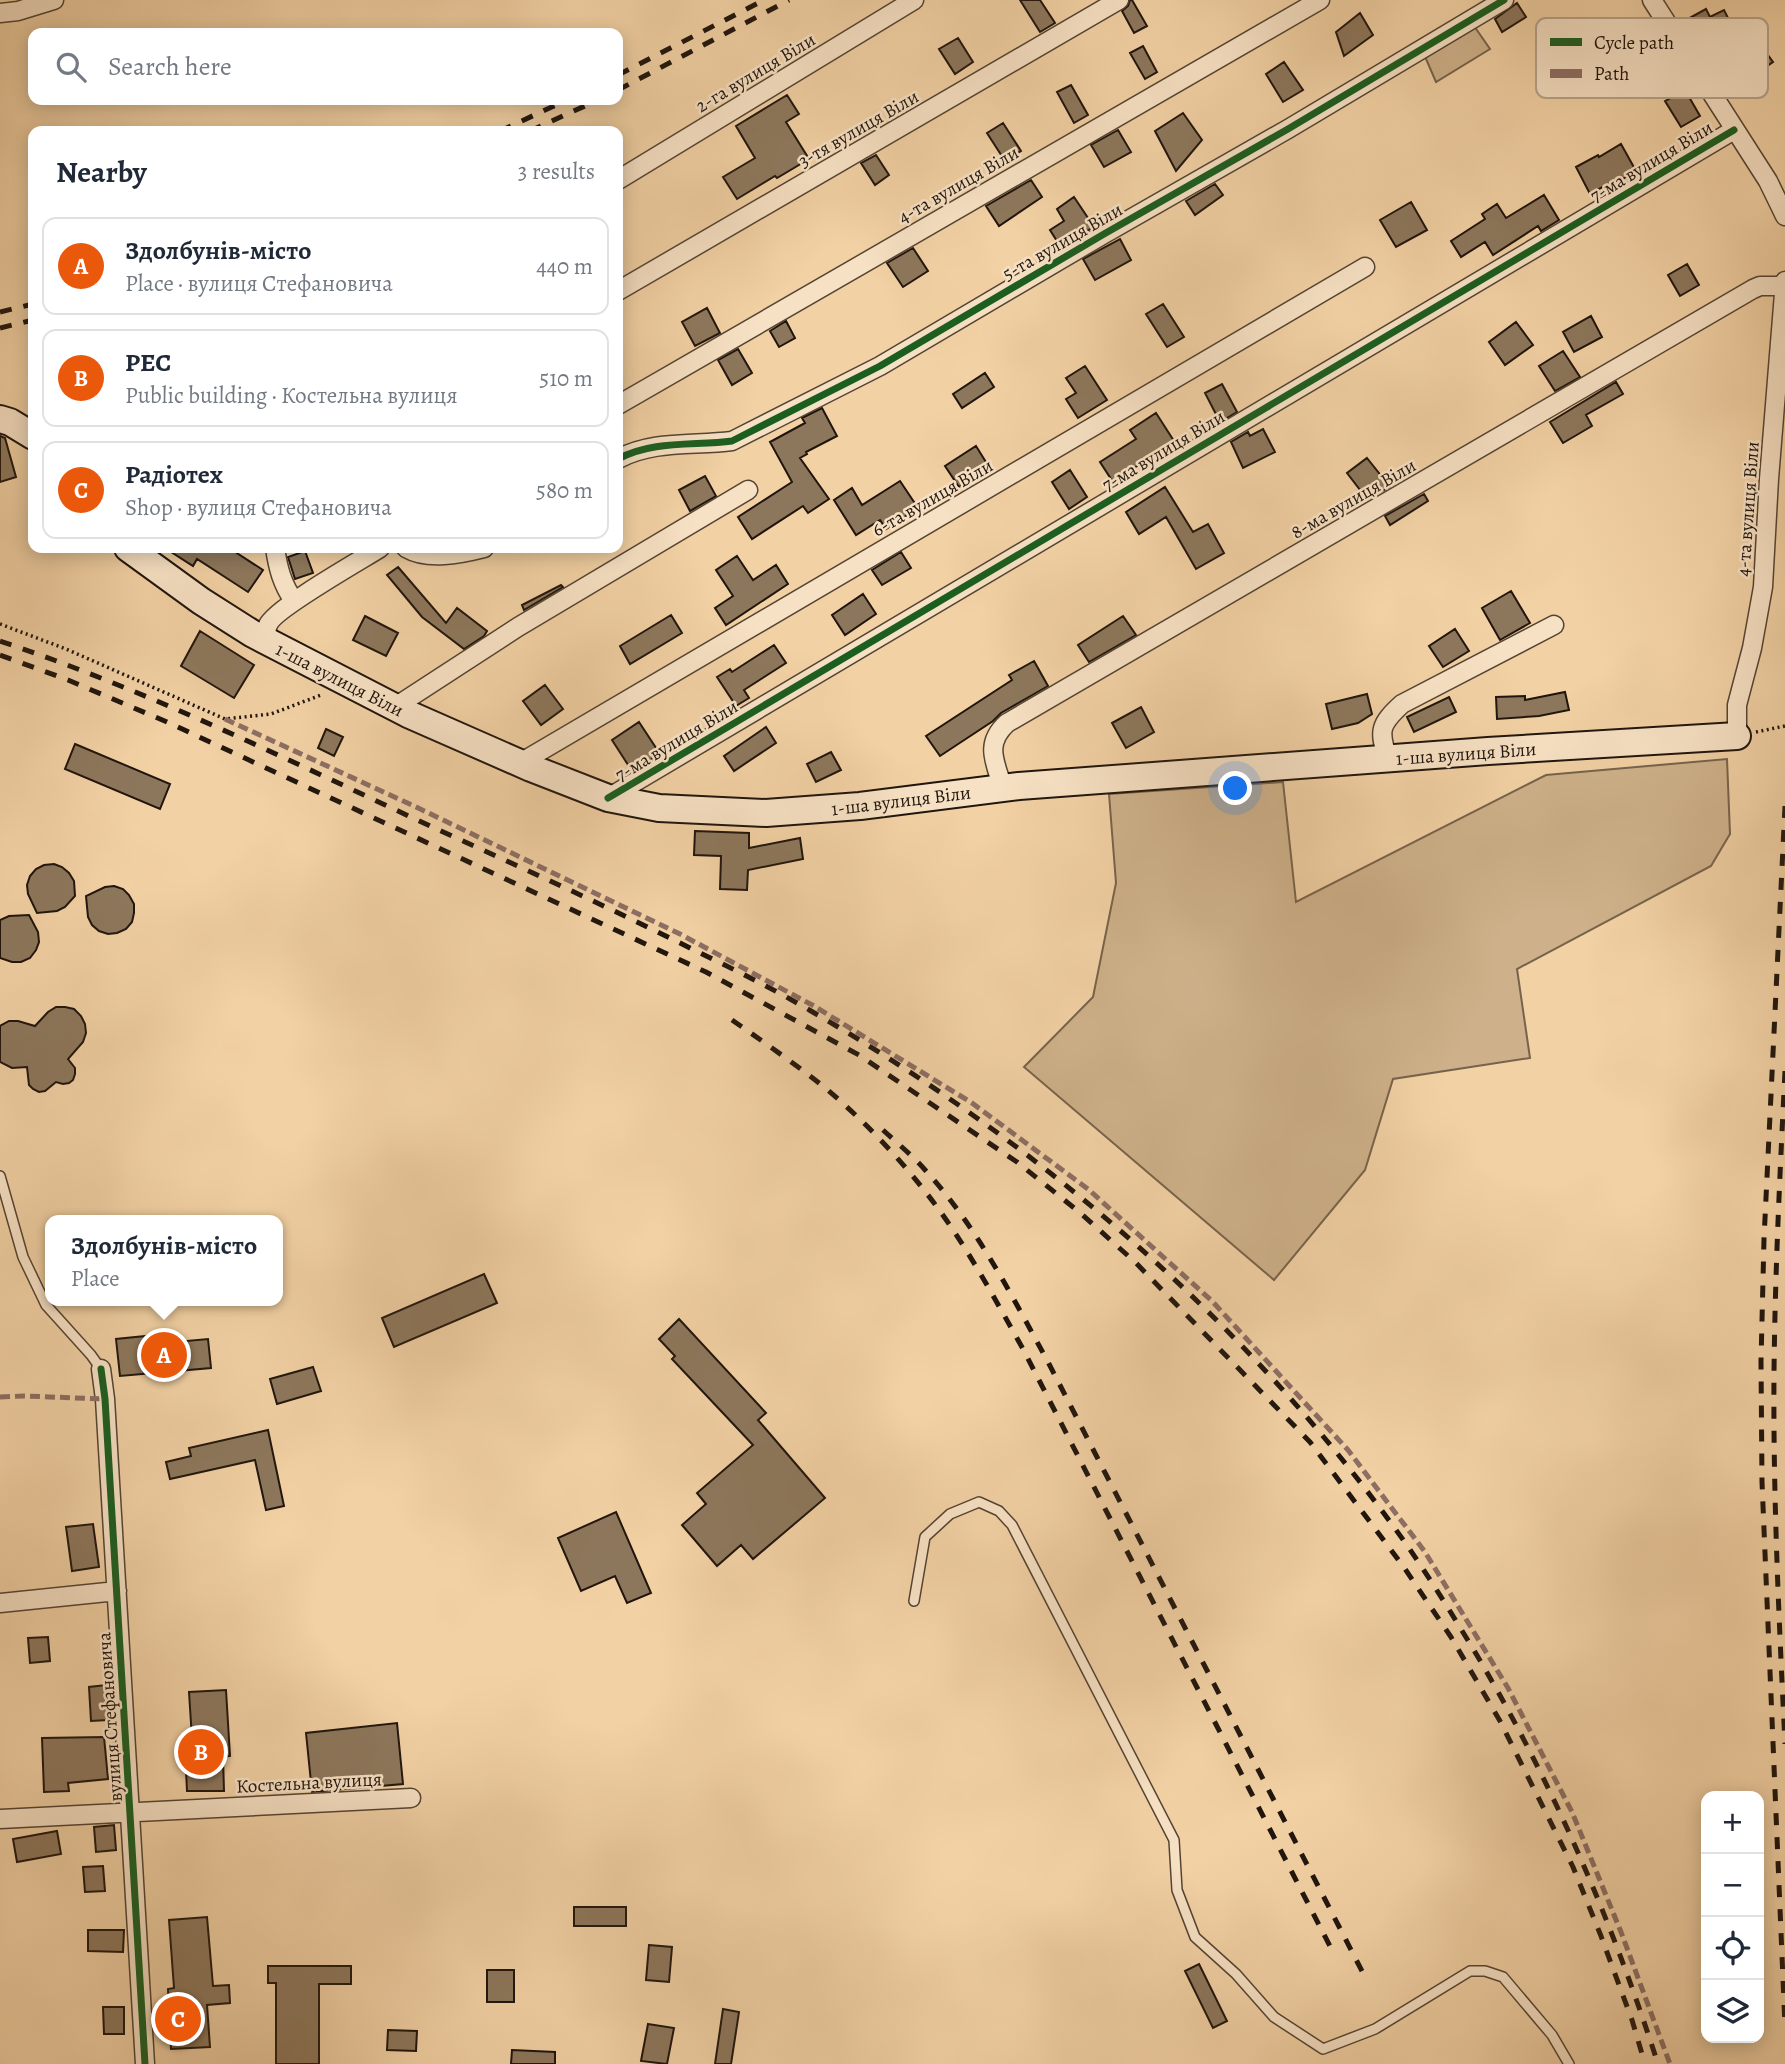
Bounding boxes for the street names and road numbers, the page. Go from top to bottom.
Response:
street label: 2-га вулиця Віли [691,27,820,119]
street label: 3-тя вулиця Віли [793,84,924,174]
street label: 7-ма вулиця Віли [1585,115,1718,209]
street label: 4-та вулиця Віли [893,140,1024,230]
street label: 5-та вулиця Віли [997,197,1128,287]
street label: 7-ма вулиця Віли [1097,404,1230,498]
street label: 4-та вулиця Віли [1730,441,1766,578]
street label: 8-ма вулиця Віли [1286,452,1421,545]
street label: 6-та вулиця Віли [867,453,998,543]
street label: 1-ша вулиця Віли [271,636,408,723]
street label: 7-ма вулиця Віли [610,694,743,788]
street label: 1-ша вулиця Віли [1395,736,1537,772]
street label: 1-ша вулиця Віли [830,780,972,822]
street label: вулиця Стефановича [91,1631,129,1802]
street label: Костельна вулиця [236,1766,383,1800]

